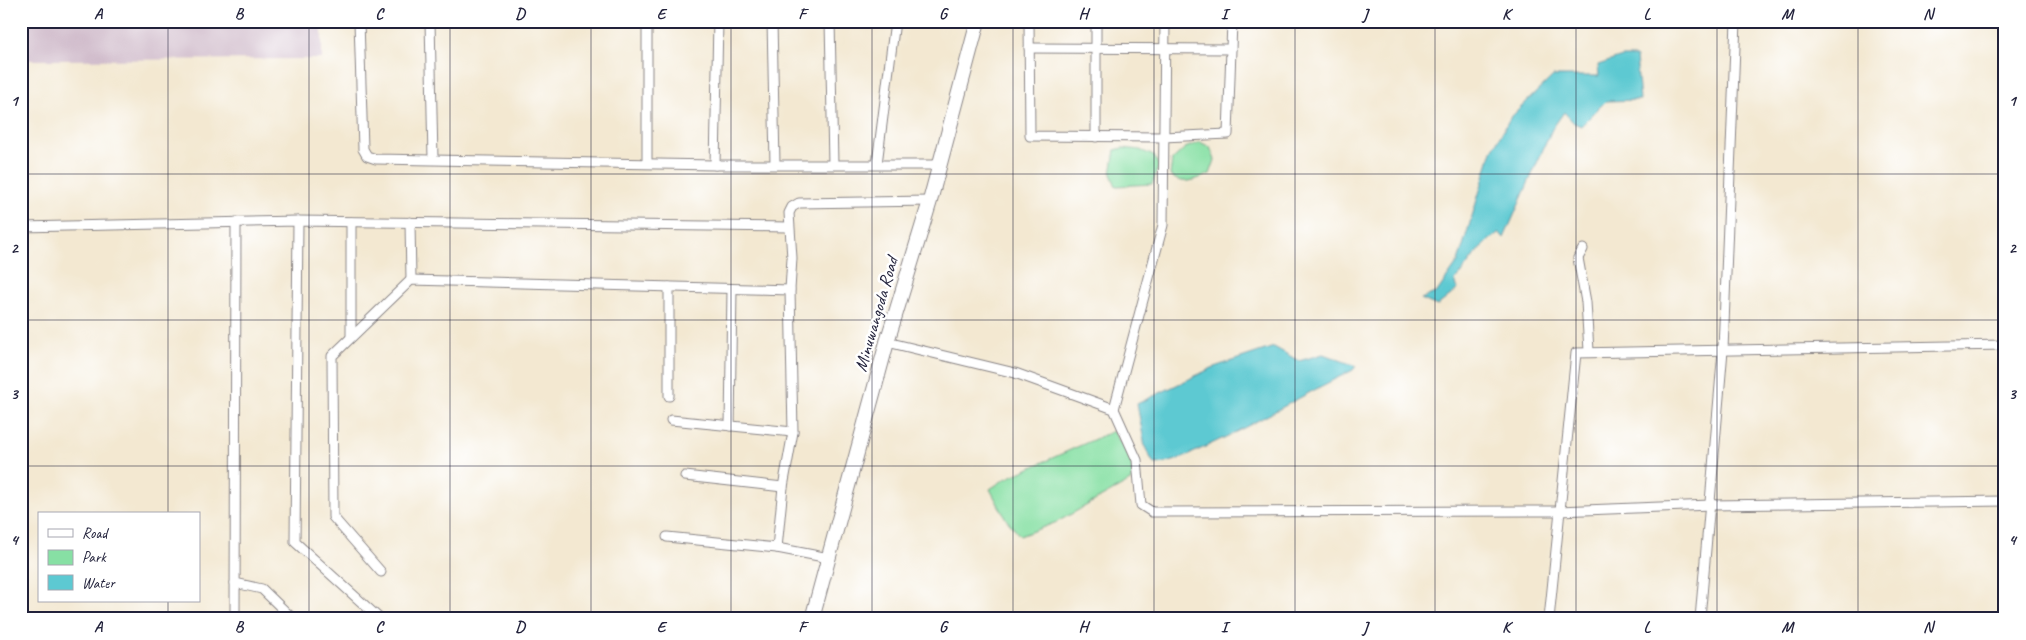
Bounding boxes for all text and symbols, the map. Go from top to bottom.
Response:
text: A [94,4,104,24]
text: B [235,4,245,24]
text: C [375,4,385,24]
text: D [515,4,526,24]
text: E [657,4,668,24]
text: F [798,4,809,24]
text: G [939,4,949,24]
text: H [1078,4,1090,24]
text: I [1221,4,1231,24]
text: J [1361,4,1370,24]
text: K [1502,4,1514,24]
text: L [1644,4,1652,24]
text: M [1781,4,1795,24]
text: N [1923,4,1936,24]
text: 1 [10,91,19,111]
text: 1 [2008,91,2017,111]
text: 2 [10,238,19,258]
text: 2 [2008,238,2017,258]
street label: Minuwangoda Road [849,251,904,374]
text: 3 [10,384,19,404]
text: 3 [2008,384,2017,404]
legend [38,512,200,602]
text: Road [82,524,109,543]
text: 4 [10,530,19,550]
text: 4 [2008,530,2017,550]
text: Park [82,548,107,567]
text: Water [82,574,116,593]
text: A [94,617,104,637]
text: B [235,617,245,637]
text: C [375,617,385,637]
text: D [515,617,526,637]
text: E [657,617,668,637]
text: F [798,617,809,637]
text: G [939,617,949,637]
text: H [1078,617,1090,637]
text: I [1221,617,1231,637]
text: J [1361,617,1370,637]
text: K [1502,617,1514,637]
text: L [1644,617,1652,637]
text: M [1781,617,1795,637]
text: N [1923,617,1936,637]

